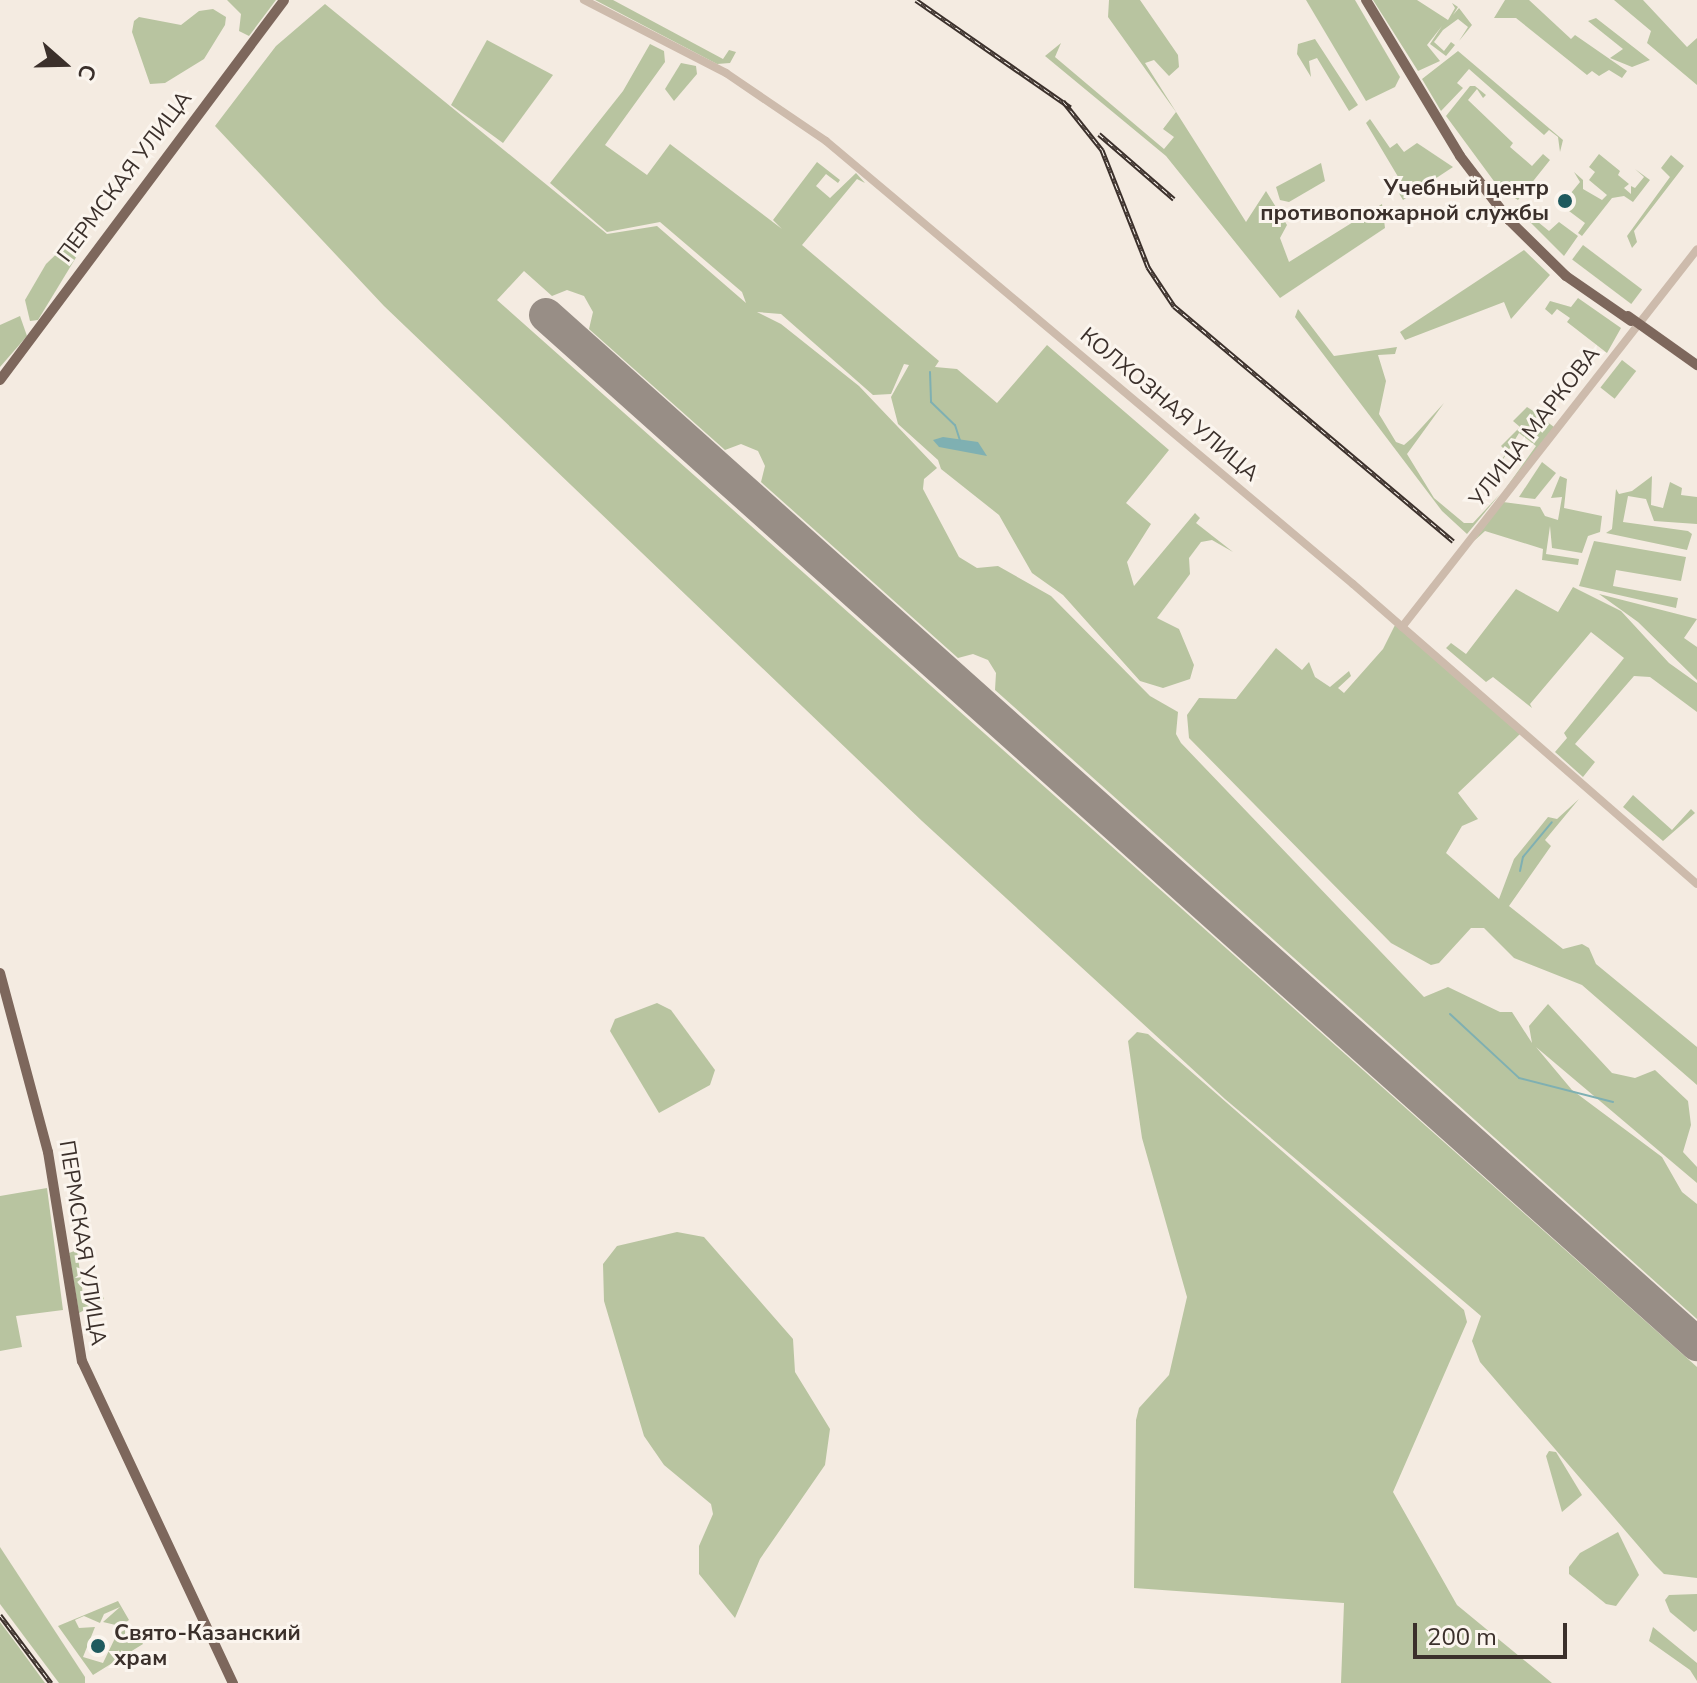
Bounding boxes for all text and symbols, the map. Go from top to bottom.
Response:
north arrow [24,24,104,104]
text: С [70,60,103,84]
street label: ПЕРМСКАЯ УЛИЦА [52,86,198,268]
place label: Учебный центр противопожарной службы [1260,175,1549,226]
marker: Учебный центр противопожарной службы [1556,192,1574,210]
street label: КОЛХОЗНАЯ УЛИЦА [1074,323,1264,487]
street label: УЛИЦА МАРКОВА [1464,342,1606,512]
street label: ПЕРМСКАЯ УЛИЦА [53,1139,111,1347]
scale bar [1417,1607,1571,1657]
place label: Свято-Казанский храм [114,1620,301,1672]
text: 200 m [1427,1621,1497,1653]
marker: Свято-Казанский храм [89,1637,107,1655]

